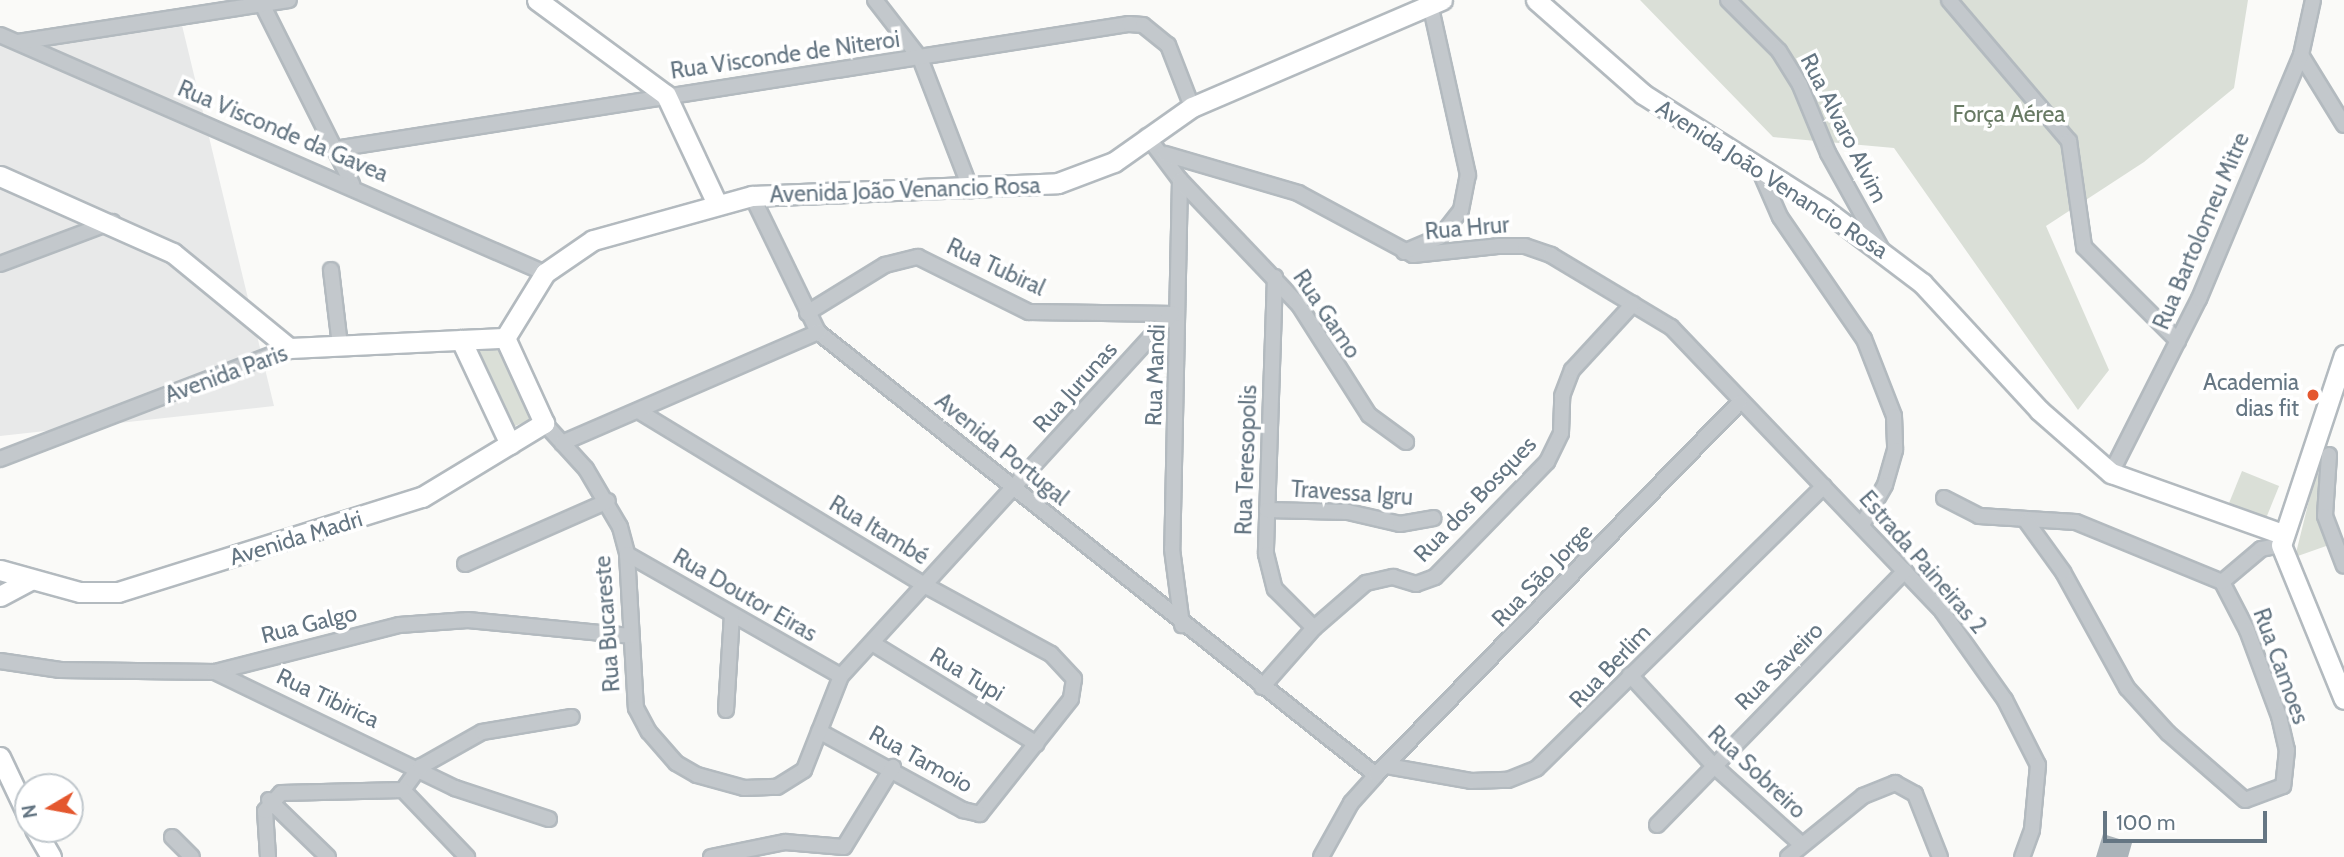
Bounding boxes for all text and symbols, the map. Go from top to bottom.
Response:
street label: Rua Visconde de Niteroi [669,25,901,85]
street label: Rua Alvaro Alvim [1795,49,1893,207]
street label: Rua Visconde da Gavea [174,74,392,188]
street label: Avenida João Venancio Rosa [1651,94,1893,264]
park label: Força Aérea [1953,100,2065,128]
street label: Rua Bartolomeu Mitre [2147,128,2255,334]
street label: Avenida João Venancio Rosa [769,171,1041,209]
street label: Rua Hrur [1424,211,1510,245]
street label: Rua Tubiral [942,232,1050,302]
street label: Rua Gamo [1287,264,1367,364]
street label: Rua Mandi [1139,324,1171,426]
street label: Rua Jurunas [1027,336,1123,438]
street label: Avenida Paris [161,339,291,409]
place label: Academia dias fit [2203,368,2299,422]
street label: Rua Teresopolis [1230,384,1262,536]
street label: Avenida Portugal [930,387,1074,511]
marker: Academia dias fit [2305,387,2321,403]
street label: Rua dos Bosques [1408,430,1542,568]
street label: Travessa Igru [1290,475,1414,511]
street label: Estrada Paineiras 2 [1853,485,1993,639]
street label: Rua Itambé [824,490,934,570]
street label: Avenida Madri [226,505,366,571]
street label: Rua São Jorge [1486,518,1598,632]
street label: Rua Doutor Eiras [668,543,822,647]
street label: Rua Bucareste [588,555,626,693]
street label: Rua Galgo [258,599,360,649]
street label: Rua Camoes [2247,604,2315,728]
street label: Rua Saveiro [1729,616,1829,716]
street label: Rua Berlim [1564,619,1656,713]
street label: Rua Tupi [925,641,1009,707]
street label: Rua Tibirica [272,662,384,734]
street label: Rua Tamoio [864,719,978,799]
street label: Rua Sobreiro [1702,720,1812,824]
north arrow [14,773,84,843]
scale bar [2106,798,2270,842]
text: N [17,803,42,820]
text: 100 m [2116,810,2175,835]

